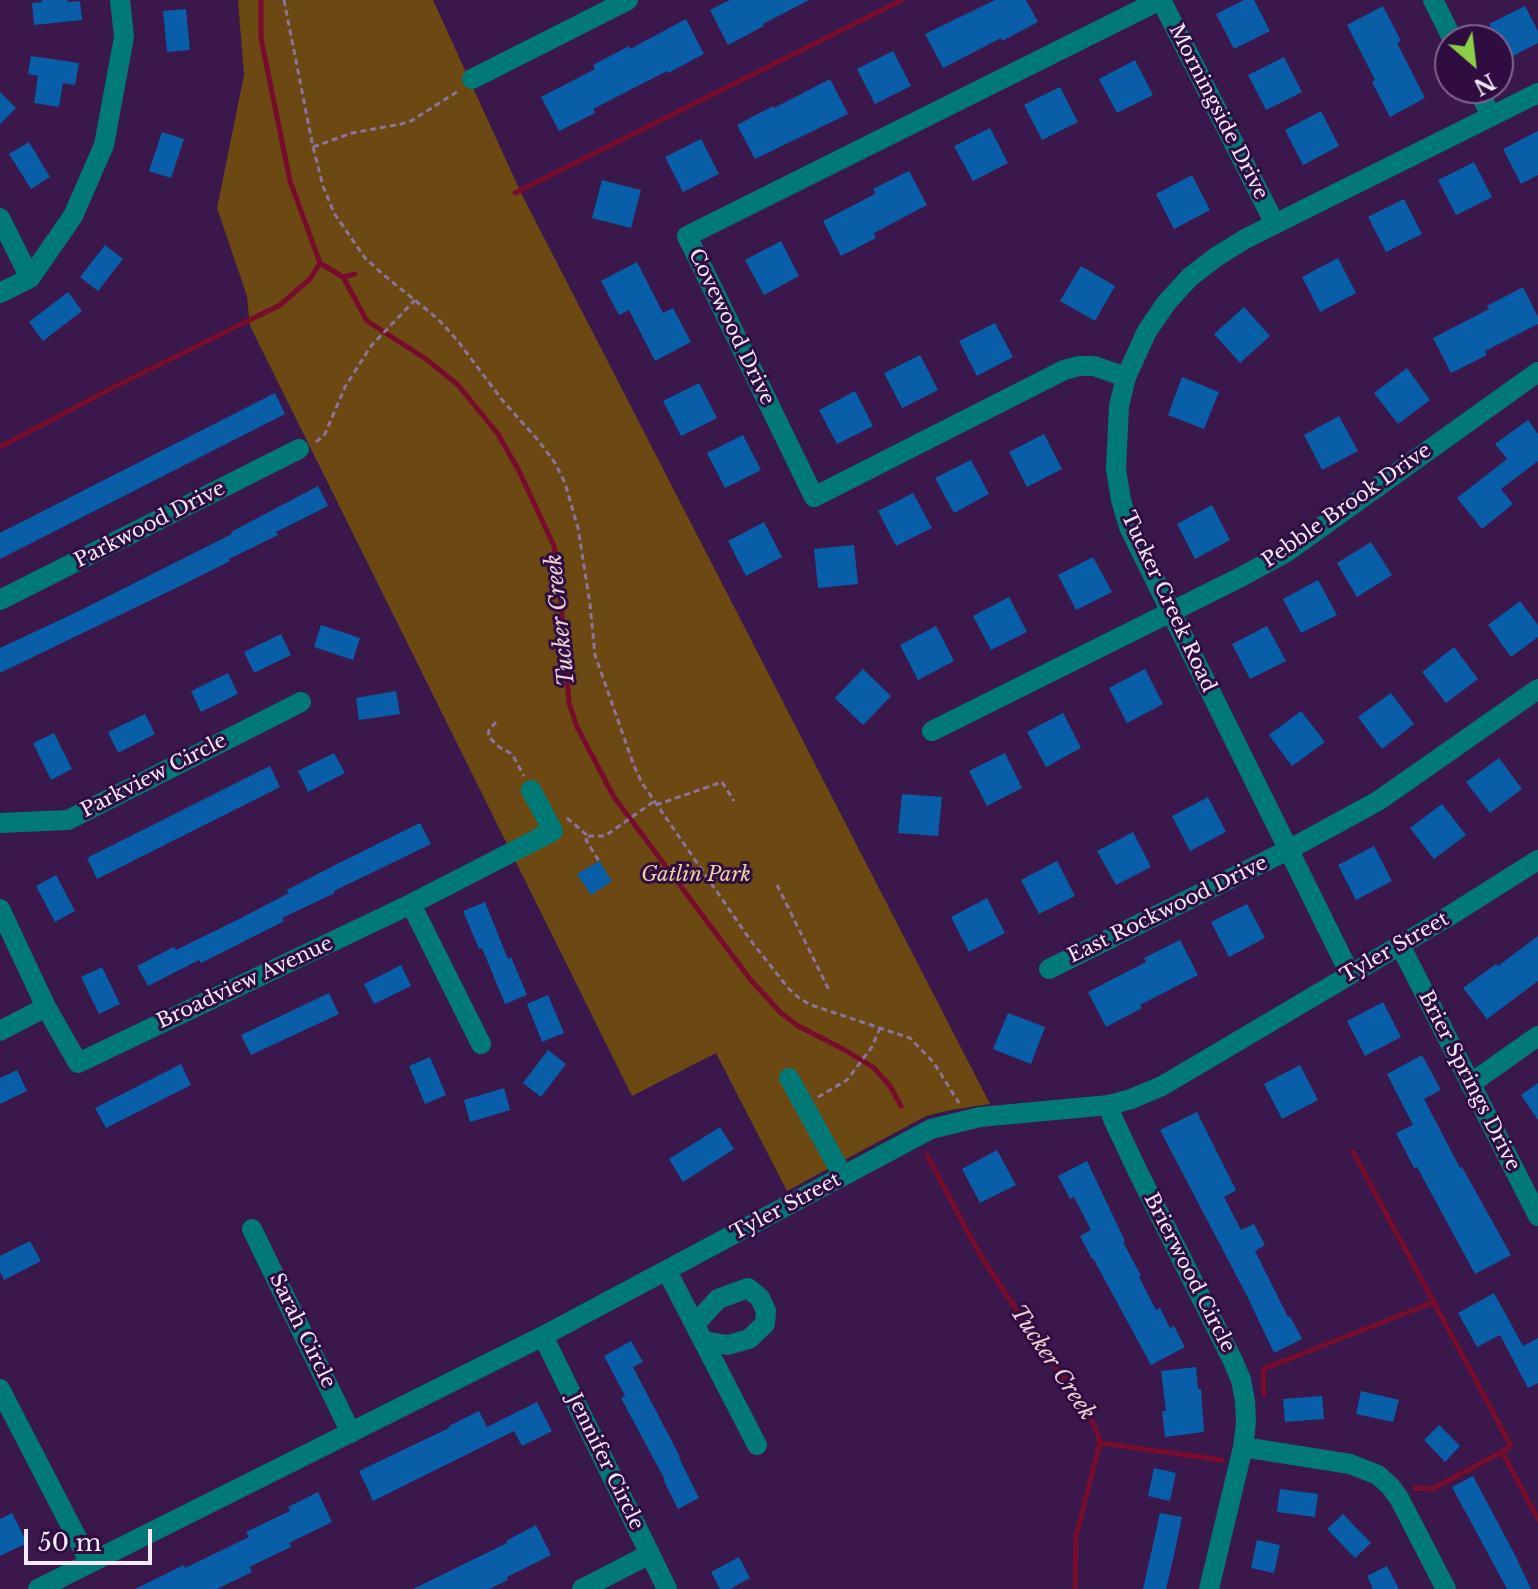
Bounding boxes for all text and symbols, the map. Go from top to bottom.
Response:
street label: Morningside Drive [1163,20,1273,204]
north arrow [1434,24,1514,104]
text: N [1469,67,1500,101]
street label: Covewood Drive [683,245,779,409]
street label: Pebble Brook Drive [1258,439,1436,573]
street label: Parkwood Drive [71,477,229,573]
street label: Tucker Creek Road [1116,508,1220,696]
water label: Tucker Creek [541,552,581,688]
street label: Parkview Circle [77,729,231,823]
street label: East Rockwood Drive [1064,851,1272,969]
park label: Gatlin Park [641,863,751,887]
street label: Tyler Street [1337,907,1453,989]
street label: Broadview Avenue [153,932,337,1034]
street label: Brier Springs Drive [1413,987,1525,1175]
street label: Tyler Street [727,1168,845,1246]
street label: Brierwood Circle [1138,1189,1240,1357]
street label: Sarah Circle [264,1270,340,1392]
water label: Tucker Creek [1004,1300,1100,1426]
street label: Jennifer Circle [562,1390,648,1534]
scale bar [28,1513,156,1563]
text: 50 m [38,1528,101,1557]

